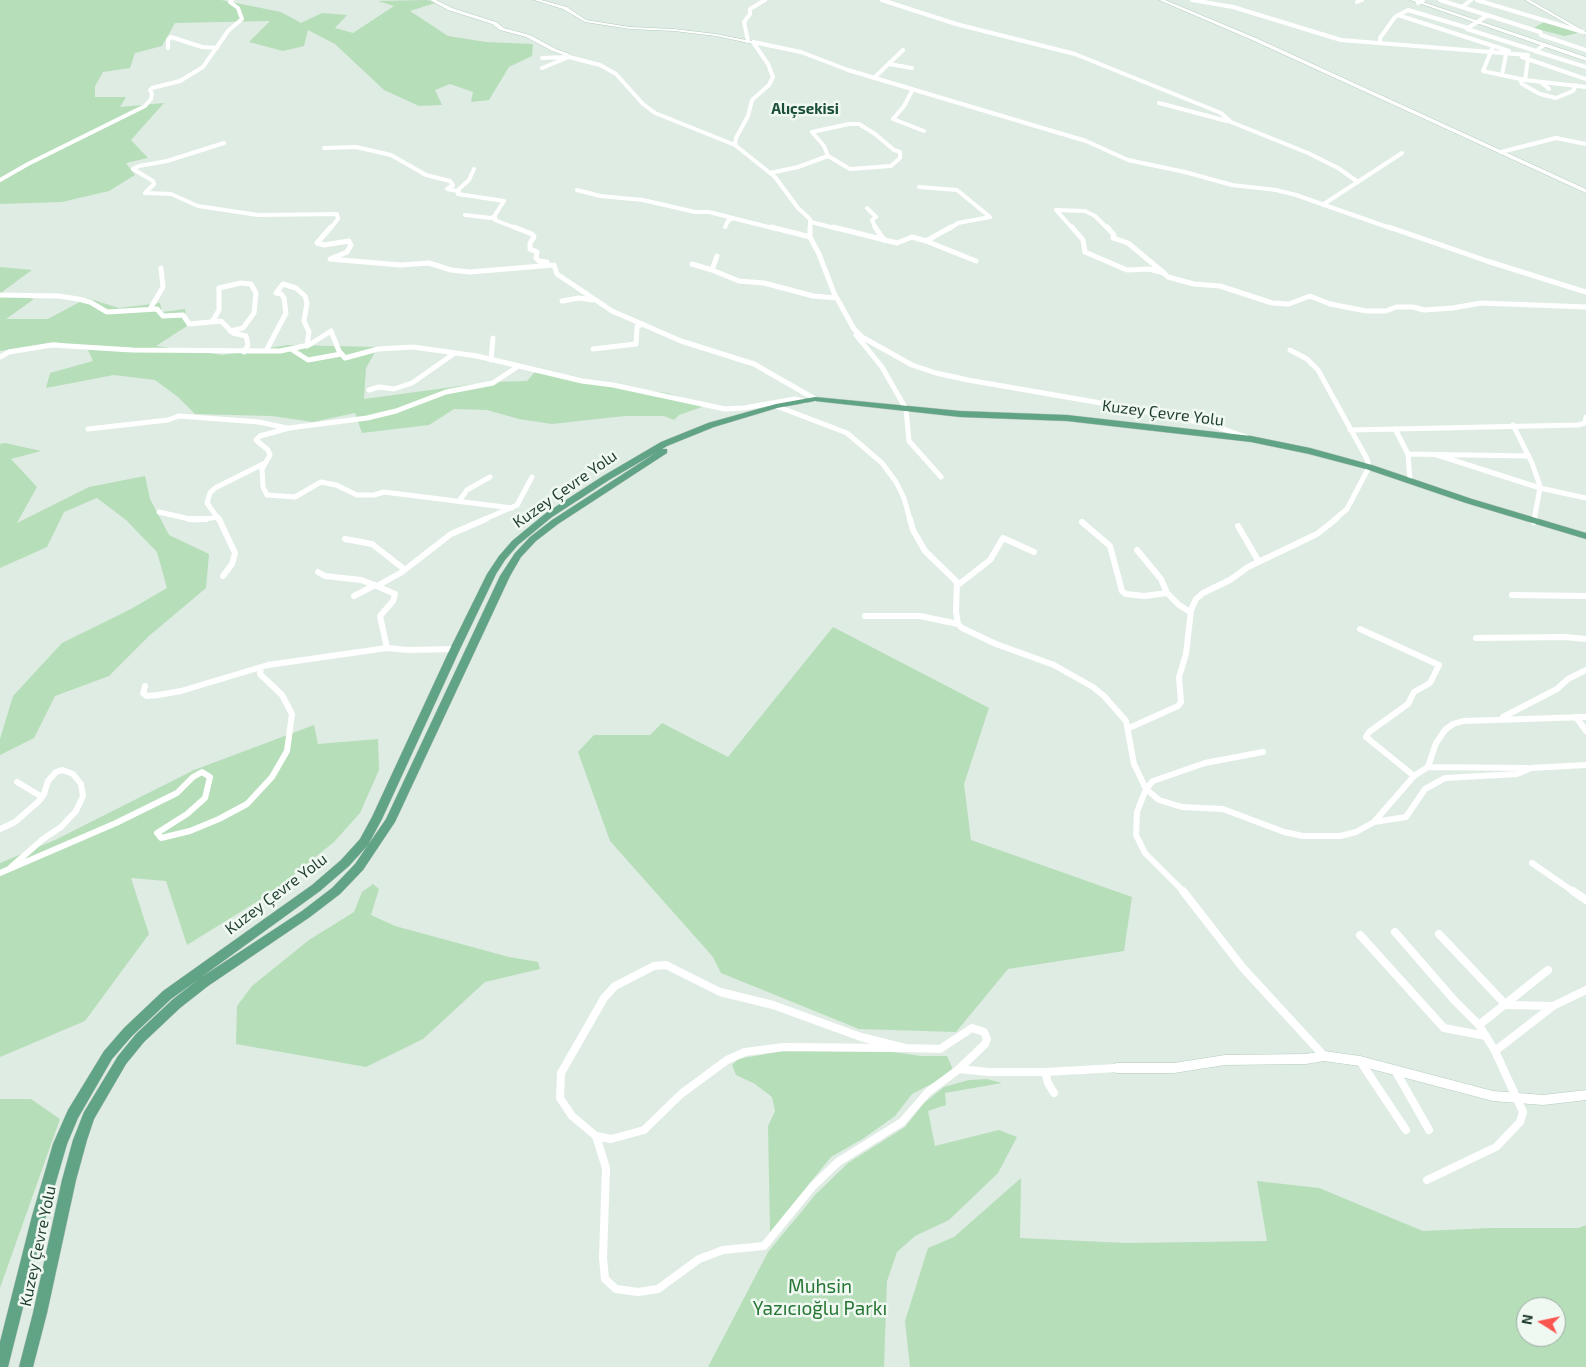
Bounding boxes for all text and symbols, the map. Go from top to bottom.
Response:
district label: Alıçsekisi [771,100,839,118]
street label: Kuzey Çevre Yolu [1101,396,1225,430]
street label: Kuzey Çevre Yolu [509,446,621,532]
street label: Kuzey Çevre Yolu [221,849,331,939]
street label: Kuzey Çevre Yolu [16,1184,60,1308]
park label: Muhsin Yazıcıoğlu Parkı [753,1276,887,1320]
north arrow [1516,1297,1566,1347]
text: N [1517,1313,1536,1326]

